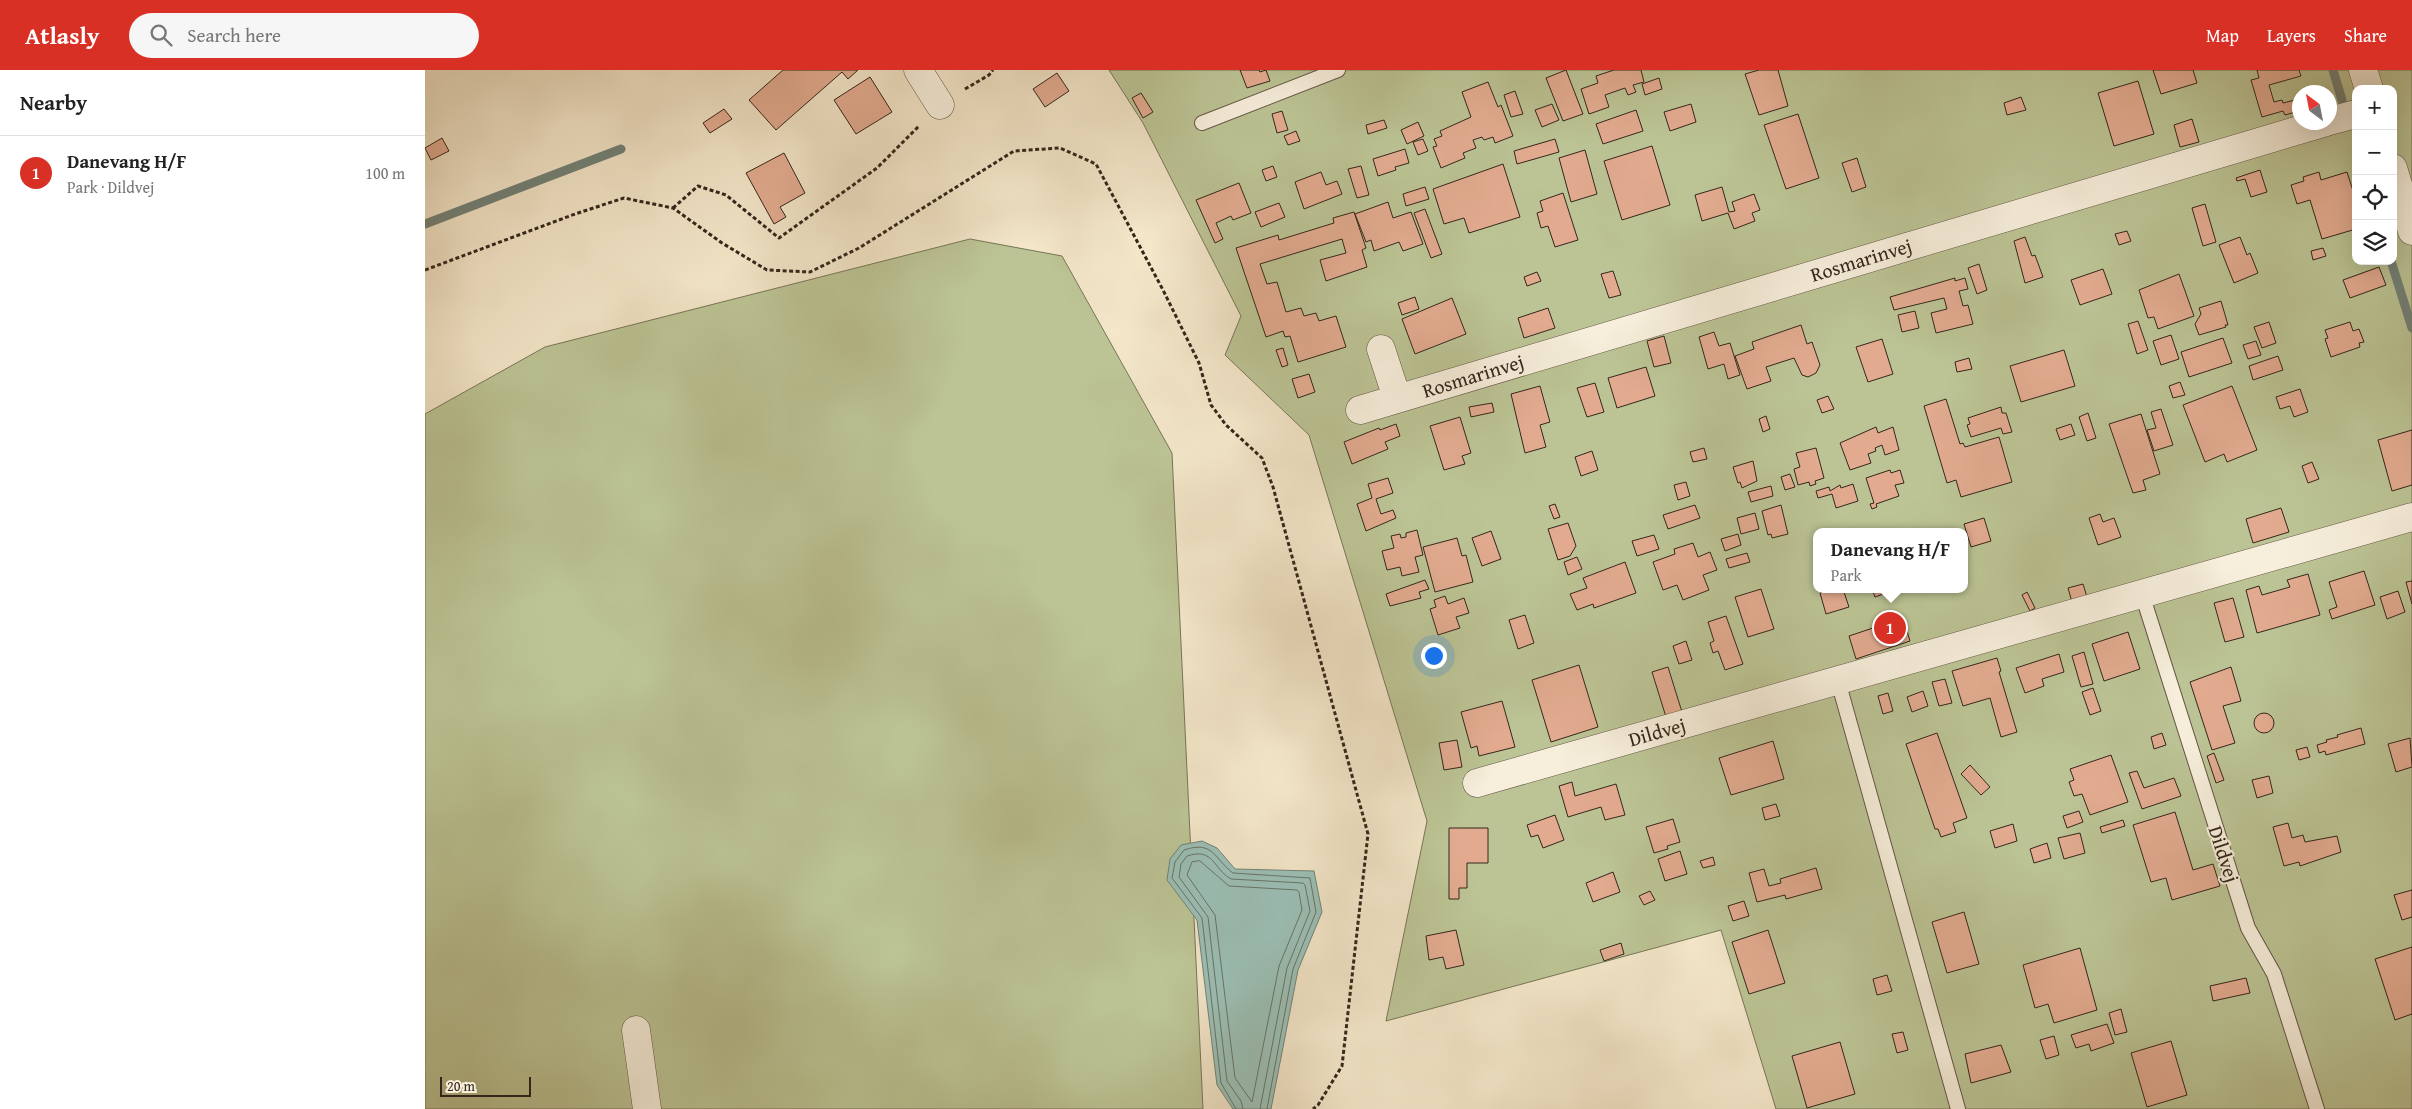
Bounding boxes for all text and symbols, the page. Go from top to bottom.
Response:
search box [129,13,479,58]
text: Atlasly [25,18,99,53]
icon: search [147,21,175,49]
text: Search here [187,21,281,49]
text: Map [2206,22,2239,49]
text: Layers [2267,22,2316,49]
text: Share [2344,22,2387,49]
north arrow [2292,85,2337,130]
map controls [2352,85,2397,265]
button: + [2352,85,2397,130]
text: Nearby [20,87,87,118]
button: − [2352,130,2397,175]
text: Danevang H/F [67,147,186,175]
text: 1 [32,161,40,185]
text: 100 m [365,161,405,185]
text: Park · Dildvej [67,175,154,199]
button: locate [2352,175,2397,220]
button: layers [2352,220,2397,265]
street label: Rosmarinvej [1807,230,1915,289]
street label: Rosmarinvej [1419,346,1527,405]
popup [1813,528,1968,593]
text: Danevang H/F [1831,535,1950,563]
text: Park [1831,563,1862,587]
pin: 1 [1874,609,1906,647]
your location [1421,643,1447,669]
street label: Dildvej [1625,710,1689,753]
street label: Dildvej [2202,822,2247,886]
scale bar [440,1074,531,1097]
text: 20 m [447,1076,475,1096]

